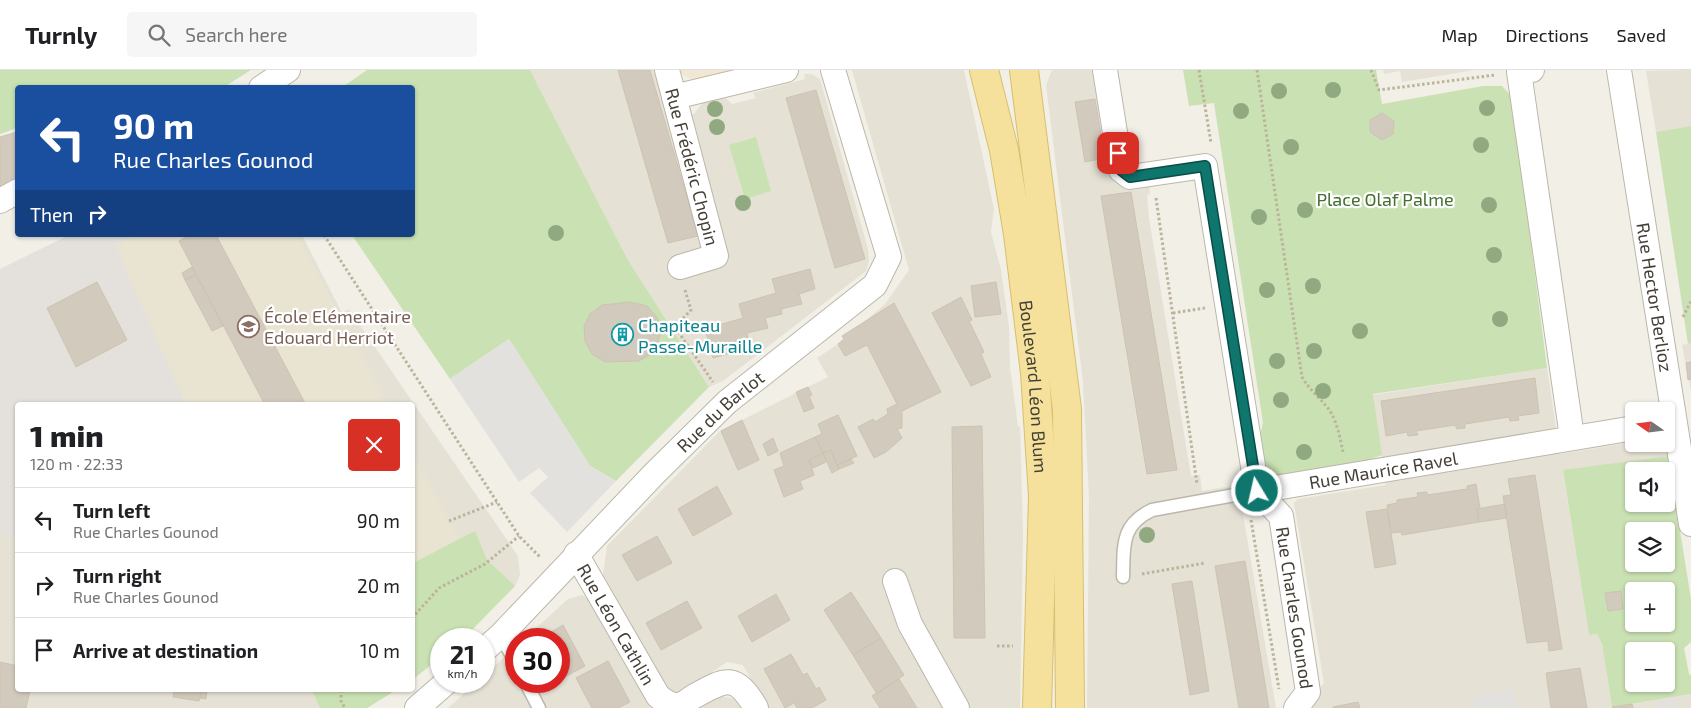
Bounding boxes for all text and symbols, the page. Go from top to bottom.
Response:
search box [127,12,477,57]
text: Turnly [25,20,97,49]
icon: search [145,21,173,49]
text: Search here [185,23,287,46]
text: Map [1441,24,1478,46]
text: Directions [1506,24,1589,46]
text: Saved [1617,24,1666,46]
street label: Rue Frédéric Chopin [661,86,724,248]
text: 90 m [113,104,194,146]
icon: left [30,105,95,170]
pin [1097,132,1139,174]
icon: arrive [1104,139,1132,167]
text: Rue Charles Gounod [113,146,313,172]
park label: Place Olaf Palme [1316,188,1454,210]
icon: right [83,200,111,228]
text: Then [30,203,73,226]
street label: Rue Hector Berlioz [1632,221,1678,373]
street label: Boulevard Léon Blum [1015,299,1052,474]
place label: École Elémentaire Edouard Herriot [264,305,411,348]
school or university icon: École Elémentaire Edouard Herriot [236,314,260,338]
place label: Chapiteau Passe-Muraille [638,314,762,357]
building icon: Chapiteau Passe-Muraille [610,323,634,347]
street label: Rue du Barlot [672,366,768,457]
north arrow [1625,402,1675,452]
map controls [1625,402,1675,692]
text: 1 min [30,417,104,453]
button: close [348,419,400,471]
street label: Rue Maurice Ravel [1307,447,1460,493]
text: 120 m · 22:33 [30,454,123,473]
button: sound [1625,462,1675,512]
position arrow [1230,464,1282,516]
text: Turn left [73,499,150,522]
icon: left [30,506,58,534]
text: 90 m [357,509,400,532]
text: Rue Charles Gounod [73,522,219,541]
button: layers [1625,522,1675,572]
street label: Rue Charles Gounod [1272,525,1318,690]
street label: Rue Léon Cathlin [573,560,660,689]
text: Turn right [73,564,161,587]
icon: right [30,571,58,599]
text: 20 m [357,574,400,597]
button: + [1625,582,1675,632]
text: Rue Charles Gounod [73,587,219,606]
speed limit sign: 30 [505,628,570,693]
icon: arrive [30,636,58,664]
text: Arrive at destination [73,639,258,662]
text: 10 m [360,639,400,662]
text: 21 [450,639,475,669]
button: − [1625,642,1675,692]
text: km/h [448,666,477,680]

